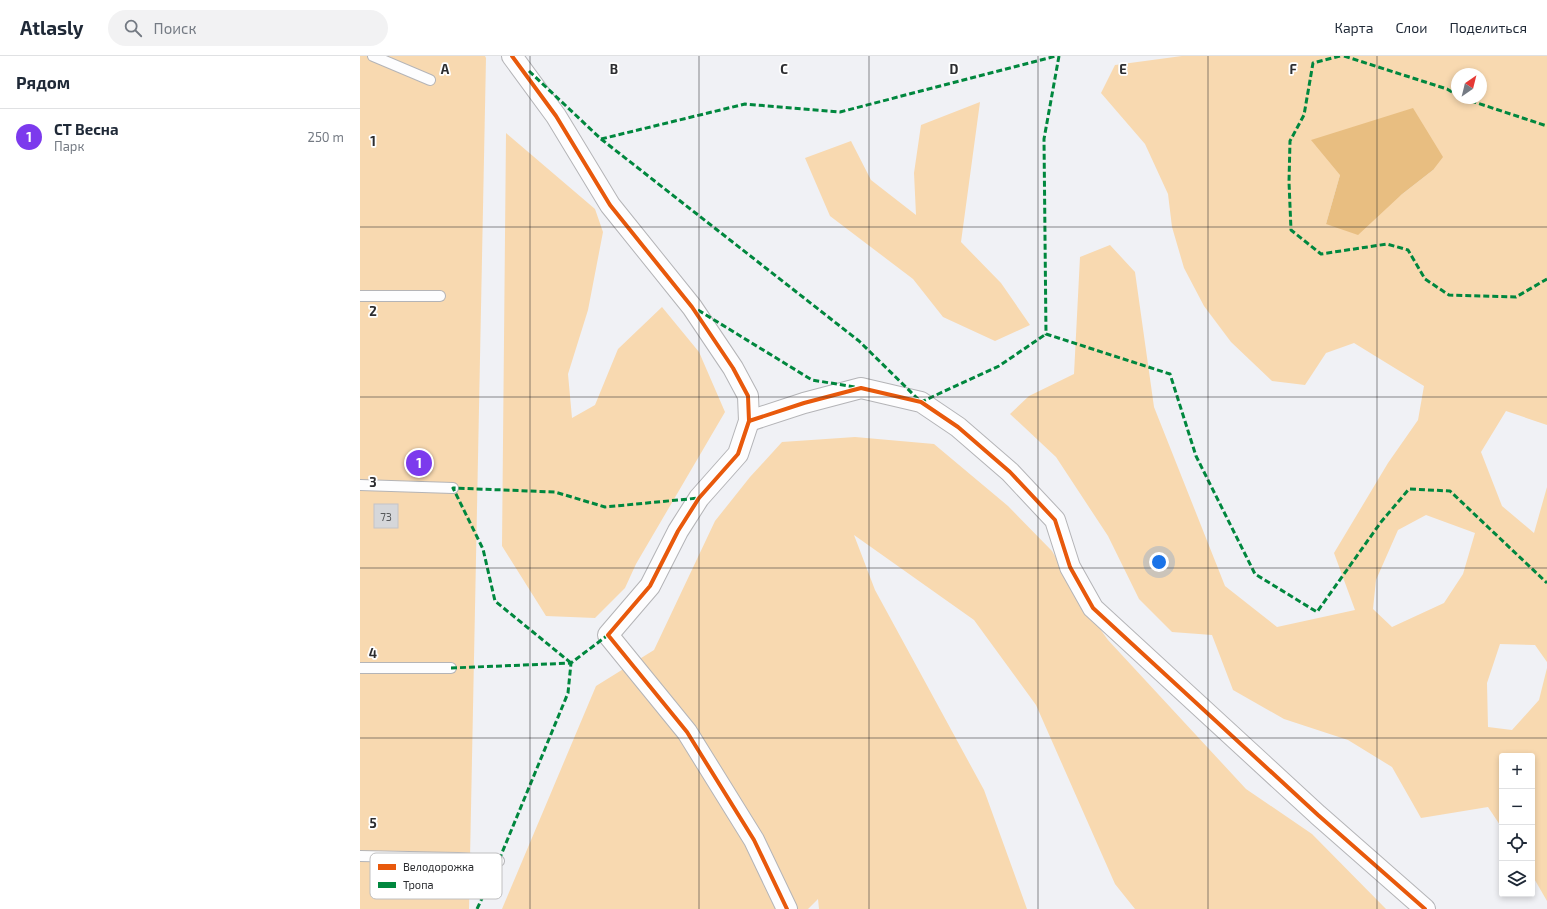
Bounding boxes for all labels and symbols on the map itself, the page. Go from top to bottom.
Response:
text: A [441,61,450,77]
text: B [610,61,618,77]
text: C [780,61,788,77]
text: D [950,61,959,77]
text: E [1119,61,1127,77]
text: F [1289,61,1297,77]
north arrow [1451,68,1487,104]
text: 1 [370,133,376,149]
text: 2 [369,303,377,319]
pin: 1 [406,448,432,478]
text: 3 [369,474,377,490]
house number: 73 [380,510,392,523]
your location [1149,552,1169,572]
text: 4 [369,645,377,661]
text: 5 [369,815,377,831]
legend [370,853,502,899]
text: Велодорожка [403,860,474,873]
text: Тропа [403,878,434,891]

